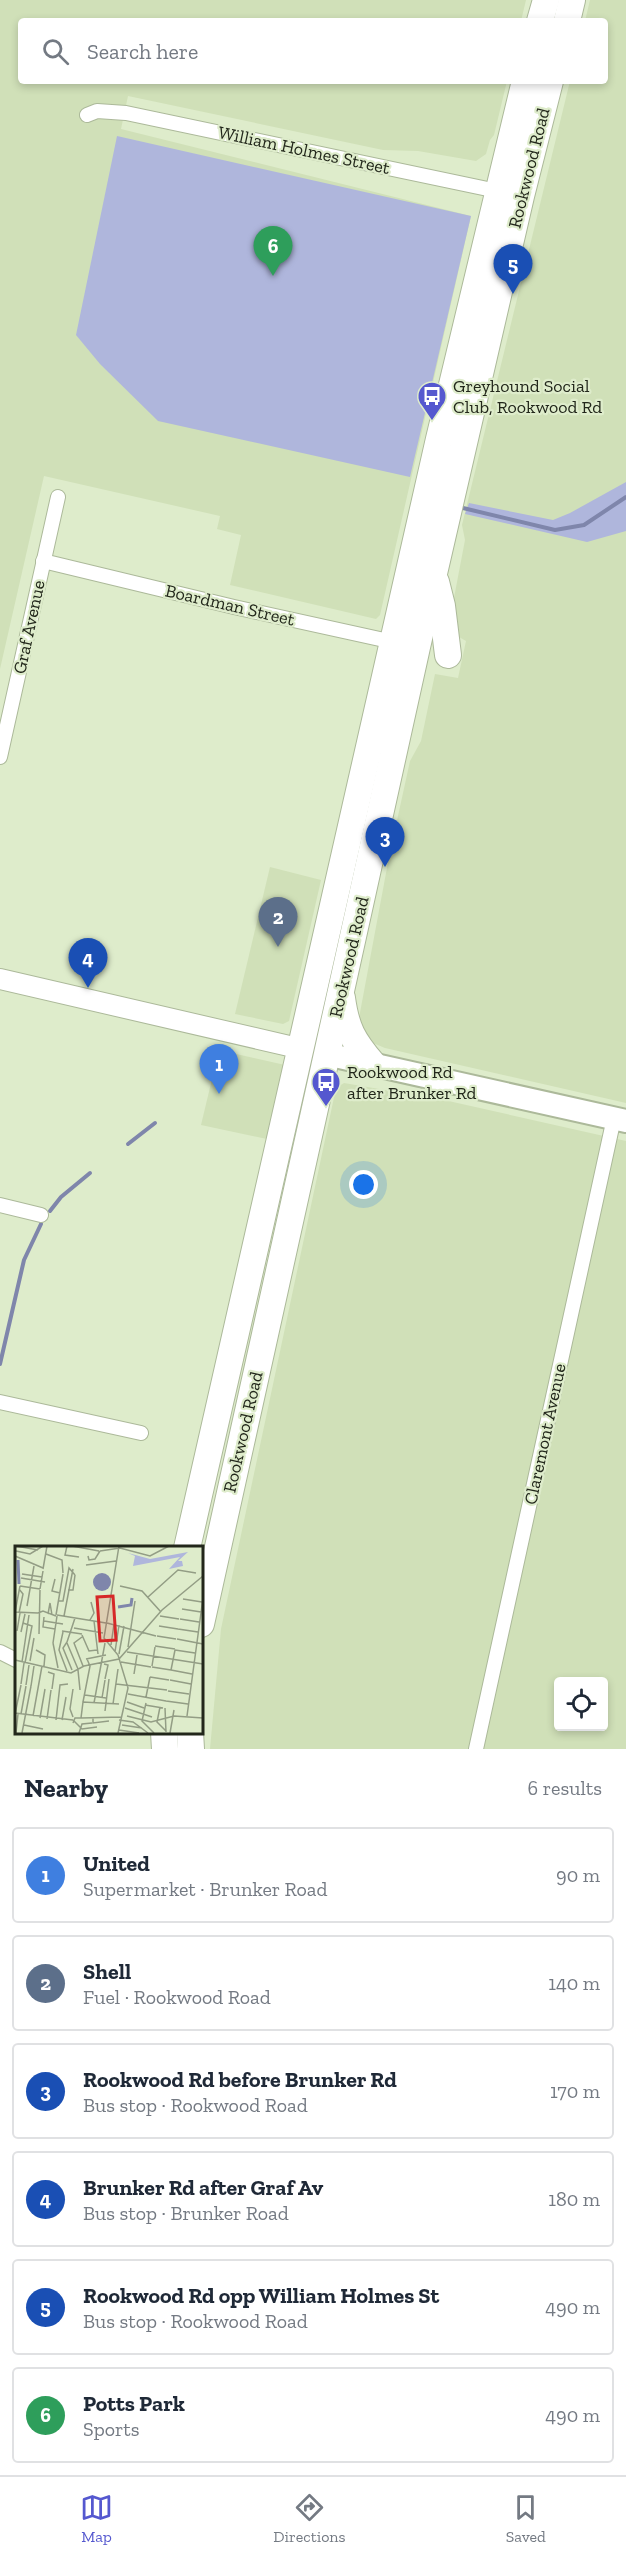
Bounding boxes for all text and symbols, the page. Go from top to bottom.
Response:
search box [18,18,608,84]
icon: search [39,35,72,68]
text: Search here [87,38,198,65]
street label: Rookwood Road [503,105,555,231]
street label: William Holmes Street [216,121,392,179]
pin: 6 [254,226,292,276]
pin: 5 [494,244,532,294]
place label: Greyhound Social Club, Rookwood Rd [453,375,602,418]
bus stop icon: Greyhound Social Club, Rookwood Rd [416,380,448,422]
street label: Graf Avenue [8,578,50,676]
street label: Boardman Street [163,579,297,631]
pin: 3 [366,818,404,867]
street label: Rookwood Road [324,894,374,1020]
pin: 2 [258,898,298,947]
pin: 4 [68,938,107,988]
pin: 1 [200,1044,238,1094]
place label: Rookwood Rd after Brunker Rd [347,1061,477,1104]
bus stop icon: Rookwood Rd after Brunker Rd [310,1066,342,1108]
your location [349,1170,378,1199]
street label: Claremont Avenue [519,1362,571,1506]
street label: Rookwood Road [218,1369,268,1495]
inset map [15,1546,202,1734]
map controls [554,1677,608,1731]
button: locate [554,1677,608,1731]
text: Nearby [24,1772,108,1804]
text: 6 results [528,1776,602,1800]
text: United [83,1850,150,1877]
text: 1 [41,1863,50,1887]
text: 90 m [556,1863,600,1887]
text: Supermarket · Brunker Road [83,1877,327,1901]
text: Shell [83,1958,131,1985]
text: 2 [40,1971,51,1995]
text: 140 m [548,1971,600,1995]
text: Fuel · Rookwood Road [83,1985,271,2009]
text: Rookwood Rd before Brunker Rd [83,2066,397,2093]
text: 3 [40,2079,51,2103]
text: 170 m [550,2079,600,2103]
text: Bus stop · Rookwood Road [83,2093,308,2117]
text: Brunker Rd after Graf Av [83,2174,323,2201]
text: 4 [40,2187,51,2211]
text: 180 m [548,2187,600,2211]
text: Bus stop · Brunker Road [83,2201,289,2225]
text: Rookwood Rd opp William Holmes St [83,2282,439,2309]
text: 5 [40,2295,51,2319]
text: 490 m [545,2295,600,2319]
text: Bus stop · Rookwood Road [83,2309,308,2333]
text: Potts Park [83,2390,185,2417]
text: 6 [40,2403,51,2427]
text: 490 m [545,2403,600,2427]
text: Sports [83,2417,140,2441]
tab: Map [80,2491,113,2546]
tab: Directions [273,2491,346,2546]
tab: Saved [506,2491,546,2546]

